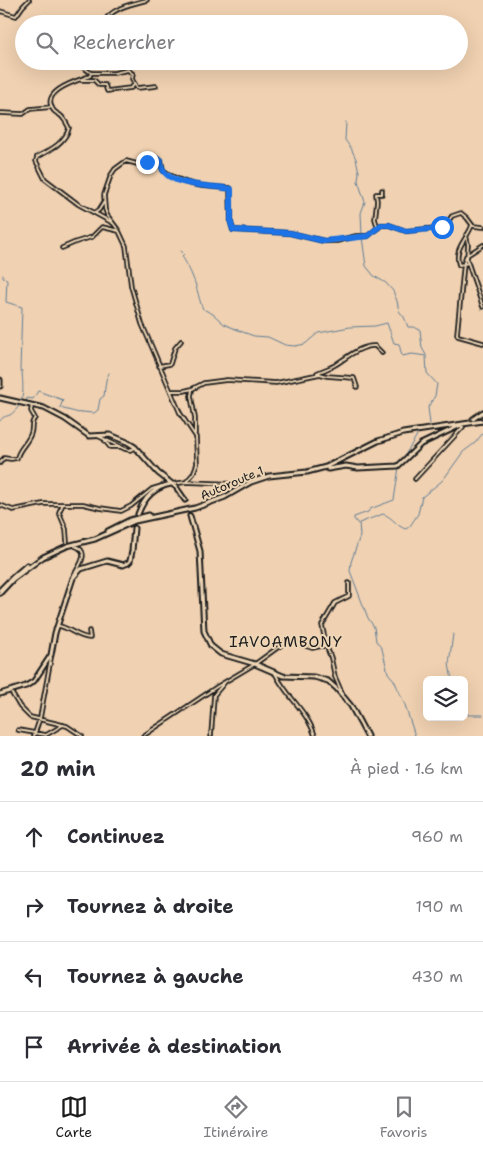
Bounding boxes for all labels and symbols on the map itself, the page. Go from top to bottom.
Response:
route end [136,151,159,174]
route start [431,216,454,239]
street label: Autoroute 1 [198,462,266,504]
district label: IAVOAMBONY [229,632,343,652]

